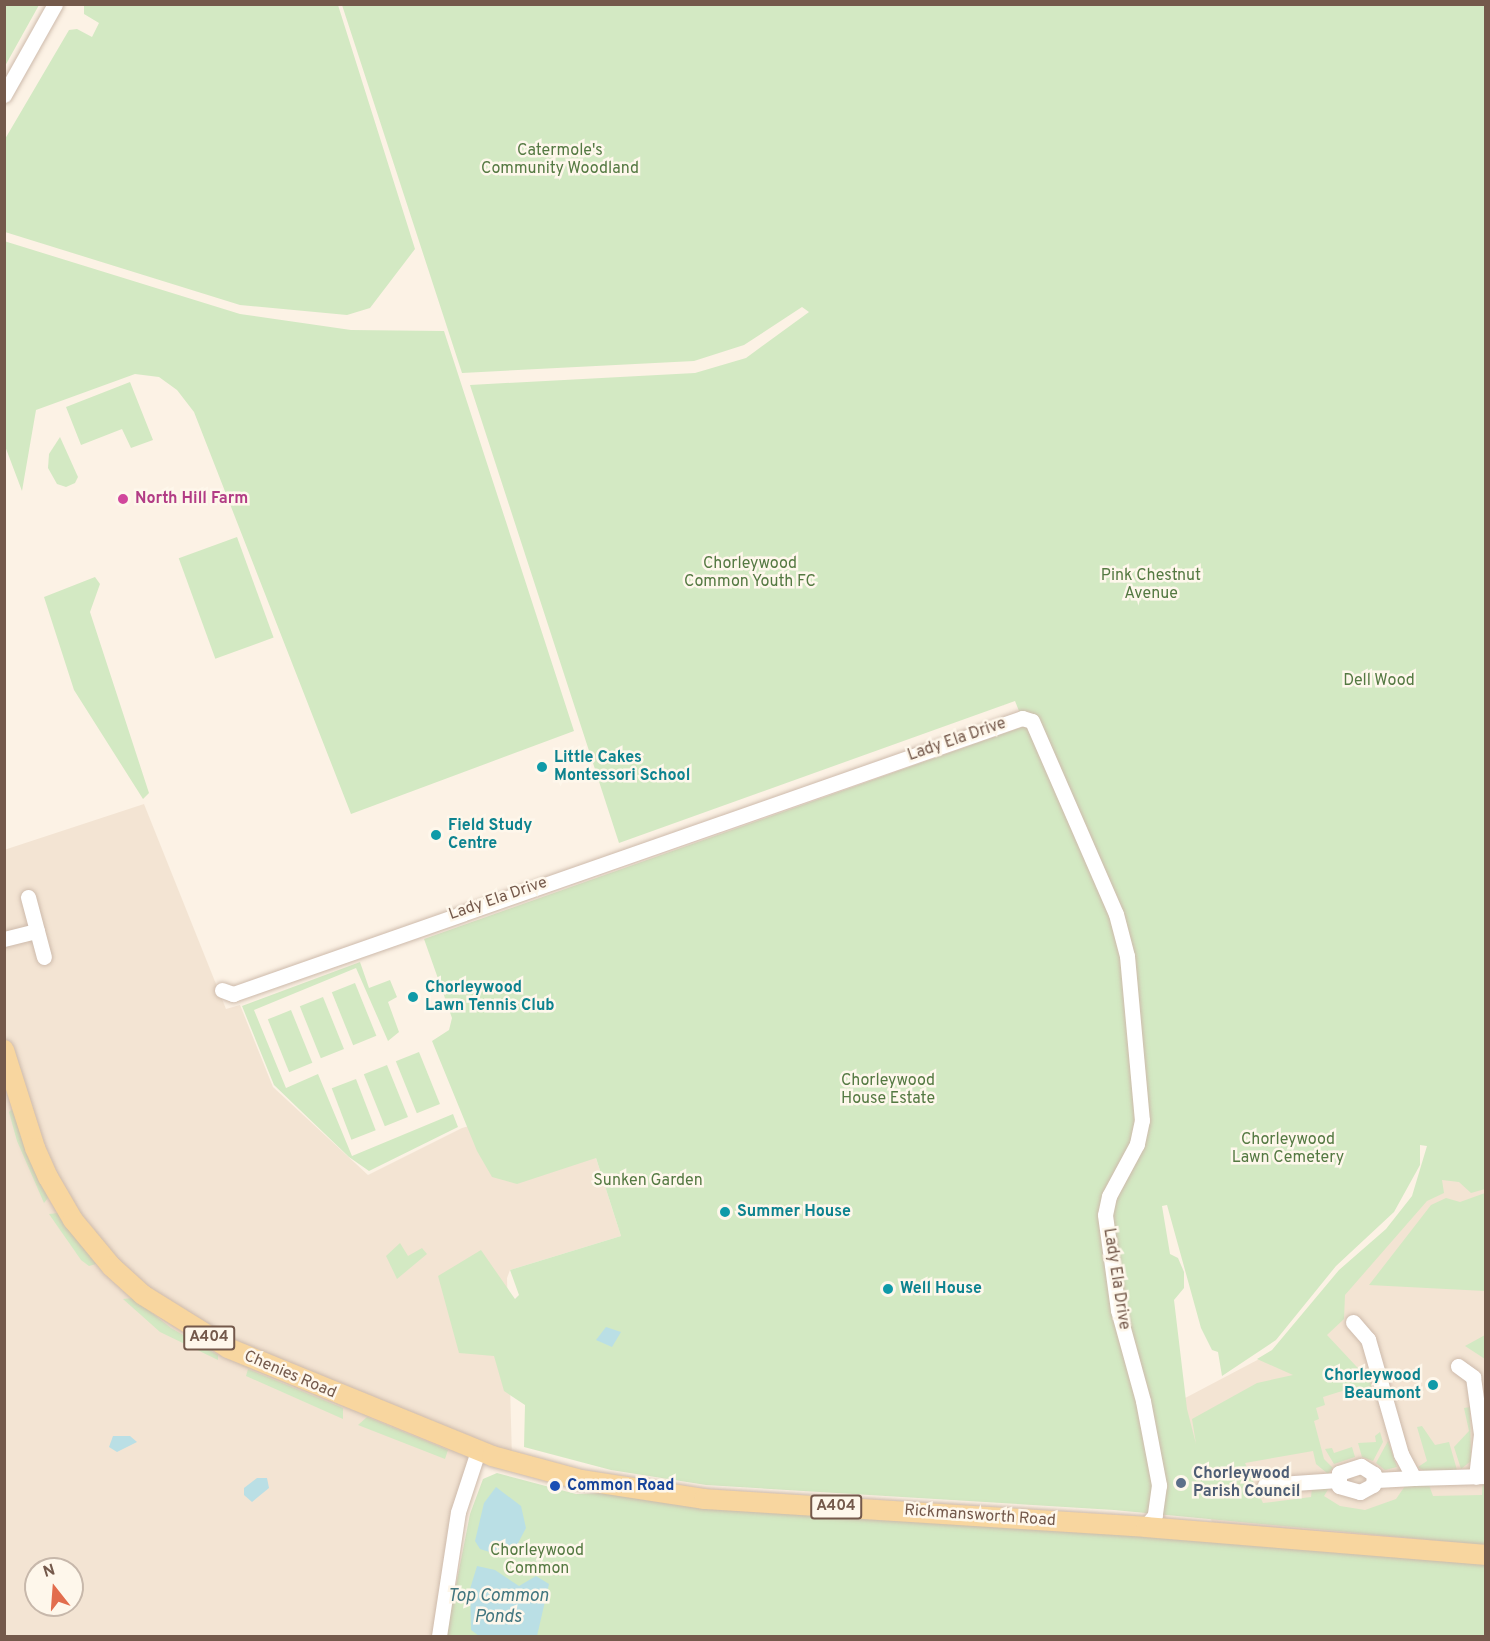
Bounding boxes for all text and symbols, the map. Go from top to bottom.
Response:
park label: Catermole's Community Woodland [481,141,639,179]
place label: North Hill Farm [135,489,248,509]
marker: North Hill Farm [116,492,130,506]
park label: Chorleywood Common Youth FC [684,554,816,592]
park label: Pink Chestnut Avenue [1101,566,1201,604]
park label: Dell Wood [1343,671,1415,691]
street label: Lady Ela Drive [905,714,1009,766]
place label: Little Cakes Montessori School [554,748,690,786]
marker: Little Cakes Montessori School [535,760,549,774]
place label: Field Study Centre [448,816,532,854]
marker: Field Study Centre [429,828,443,842]
street label: Lady Ela Drive [446,873,550,925]
place label: Chorleywood Lawn Tennis Club [425,978,555,1016]
marker: Chorleywood Lawn Tennis Club [406,990,420,1004]
park label: Chorleywood House Estate [841,1071,935,1109]
park label: Chorleywood Lawn Cemetery [1232,1130,1344,1168]
park label: Sunken Garden [593,1171,703,1191]
place label: Summer House [737,1202,851,1222]
marker: Summer House [718,1205,732,1219]
street label: Lady Ela Drive [1098,1227,1134,1331]
place label: Well House [900,1279,982,1299]
marker: Well House [881,1282,895,1296]
road number: A404 [182,1326,236,1350]
street label: Chenies Road [241,1347,339,1403]
place label: Chorleywood Beaumont [1324,1366,1421,1404]
marker: Chorleywood Beaumont [1426,1378,1440,1392]
place label: Chorleywood Parish Council [1193,1464,1300,1502]
place label: Common Road [567,1476,675,1496]
marker: Chorleywood Parish Council [1174,1476,1188,1490]
marker: Common Road [548,1479,562,1493]
road number: A404 [809,1495,863,1519]
street label: Rickmansworth Road [903,1501,1057,1531]
park label: Chorleywood Common [490,1541,584,1579]
north arrow [24,1557,84,1617]
text: N [41,1560,58,1583]
water label: Top Common Ponds [448,1587,548,1630]

